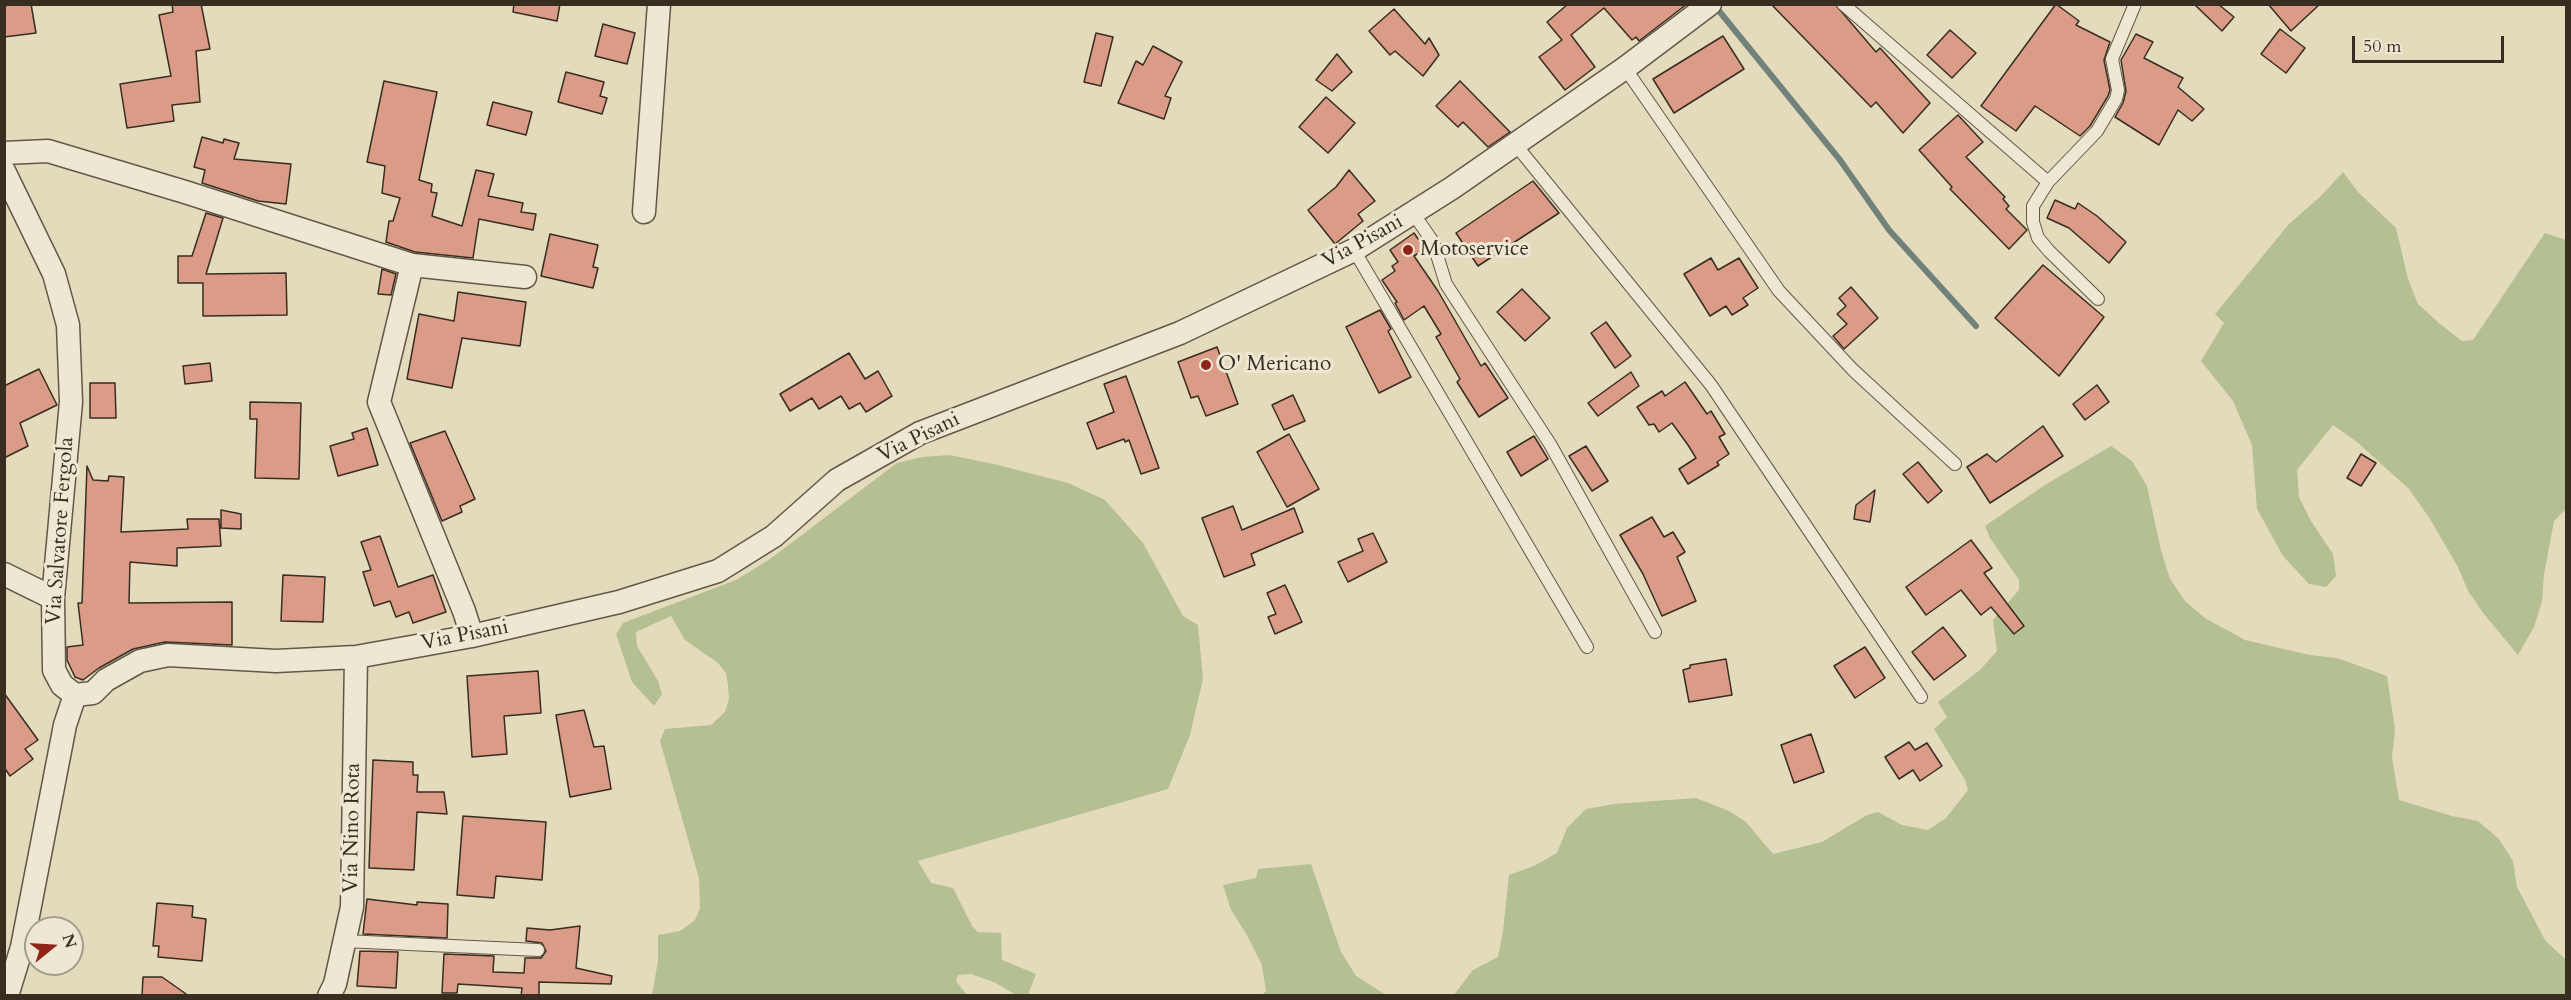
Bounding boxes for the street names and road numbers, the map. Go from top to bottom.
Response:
street label: Via Pisani [1318,210,1408,274]
street label: Via Pisani [874,407,964,469]
street label: Via Salvatore Fergola [42,436,80,626]
street label: Via Pisani [419,615,511,657]
street label: Via Nino Rota [339,763,367,893]

